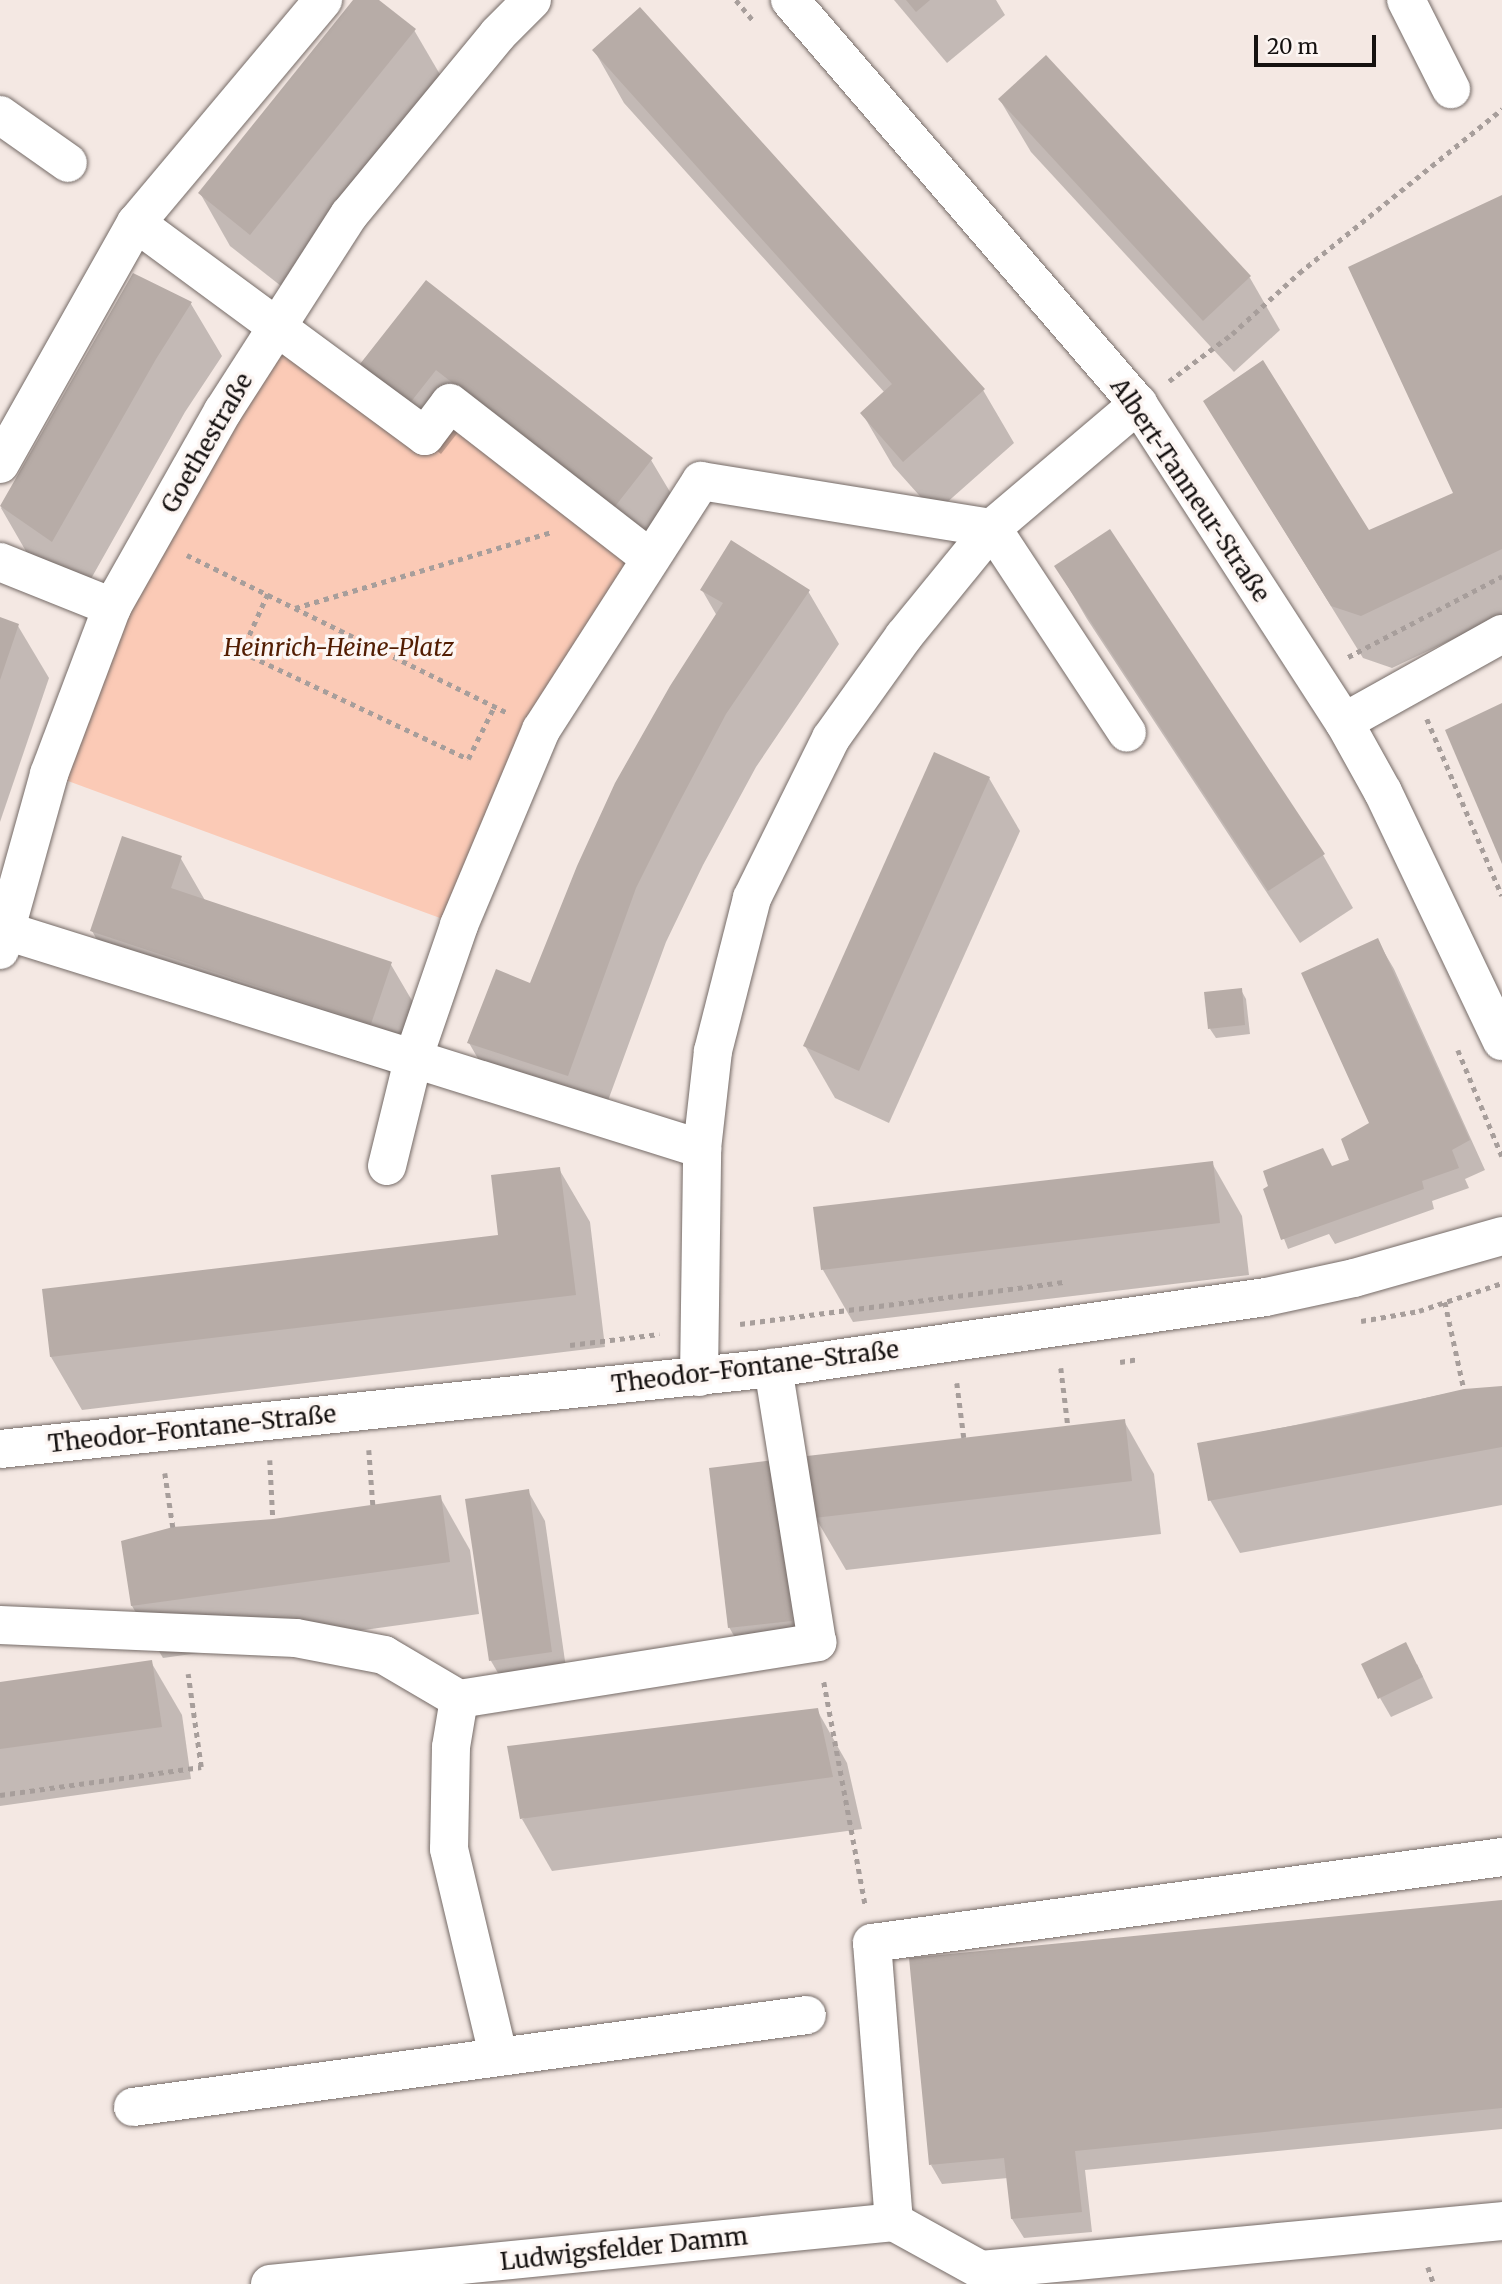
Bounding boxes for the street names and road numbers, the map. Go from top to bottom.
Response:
street label: Goethestraße [155,368,259,518]
street label: Albert-Tanneur-Straße [1104,373,1276,607]
street label: Theodor-Fontane-Straße [610,1335,900,1399]
street label: Theodor-Fontane-Straße [47,1400,337,1458]
street label: Ludwigsfelder Damm [499,2222,749,2276]

